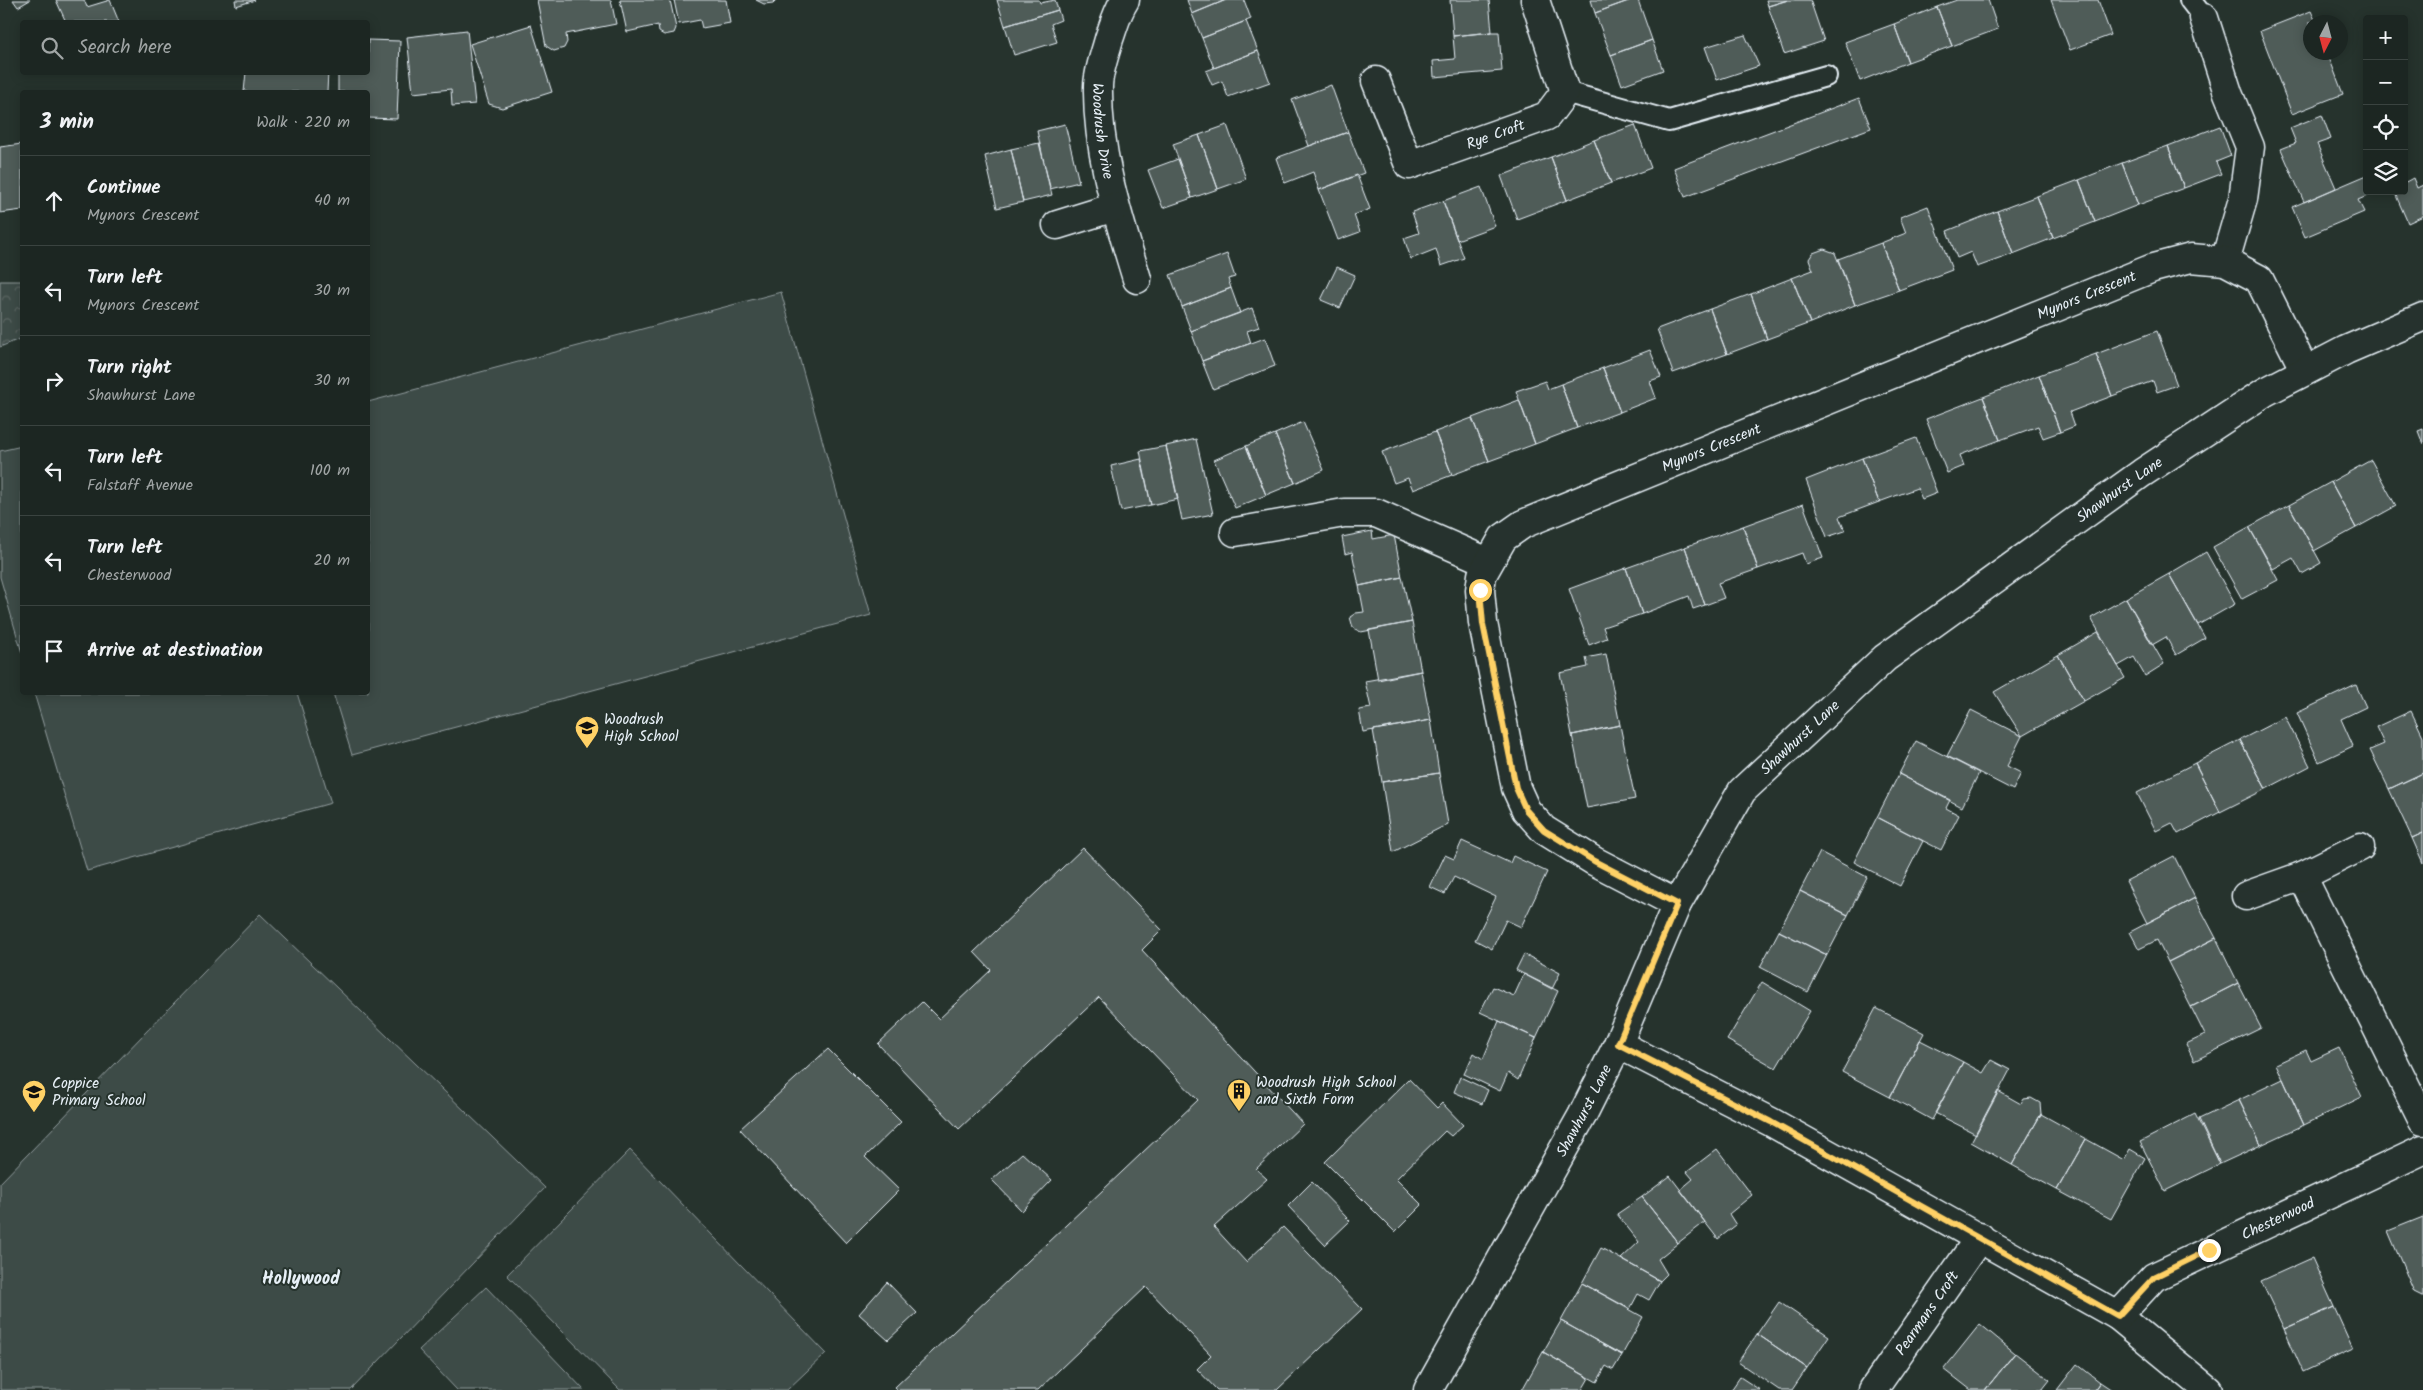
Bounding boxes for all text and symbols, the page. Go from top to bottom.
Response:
north arrow [2303,15,2348,60]
map controls [2363,15,2408,195]
button: + [2363,15,2408,60]
search box [20,20,370,75]
text: Search here [78,33,172,63]
icon: search [38,34,66,62]
button: − [2363,60,2408,105]
street label: Woodrush Drive [1085,83,1120,182]
button: locate [2363,105,2408,150]
text: 3 min [40,106,94,139]
text: Walk · 220 m [256,110,350,135]
street label: Rye Croft [1463,114,1529,157]
button: layers [2363,150,2408,195]
text: Continue [87,173,160,203]
icon: ahead [40,187,68,215]
text: 40 m [314,188,350,213]
text: Mynors Crescent [87,203,199,228]
text: Turn left [87,263,162,293]
street label: Mynors Crescent [2033,265,2140,327]
icon: left [40,277,68,305]
text: 30 m [314,278,350,303]
text: Mynors Crescent [87,293,199,318]
text: Turn right [87,353,172,383]
icon: right [40,367,68,395]
text: 30 m [314,368,350,393]
text: Shawhurst Lane [87,383,195,408]
street label: Mynors Crescent [1658,417,1765,479]
text: Turn left [87,443,162,473]
street label: Shawhurst Lane [2072,451,2168,530]
icon: left [40,457,68,485]
text: 100 m [310,458,350,483]
text: Falstaff Avenue [87,473,193,498]
text: Turn left [87,533,162,563]
icon: left [40,547,68,575]
text: 20 m [314,548,350,573]
text: Chesterwood [87,563,171,588]
route start [1469,579,1492,602]
text: Arrive at destination [87,636,263,666]
icon: arrive [40,637,68,665]
street label: Shawhurst Lane [1755,694,1846,781]
place label: Woodrush High School [604,708,679,749]
school or university icon: Woodrush High School [574,715,600,749]
street label: Shawhurst Lane [1550,1060,1619,1162]
place label: Woodrush High School and Sixth Form [1256,1071,1397,1112]
place label: Coppice Primary School [52,1072,146,1113]
building icon: Woodrush High School and Sixth Form [1226,1078,1252,1112]
school or university icon: Coppice Primary School [21,1079,47,1113]
street label: Chesterwood [2237,1192,2320,1247]
route end [2198,1239,2221,1262]
district label: Hollywood [262,1265,340,1294]
street label: Pearmans Croft [1890,1266,1966,1361]

